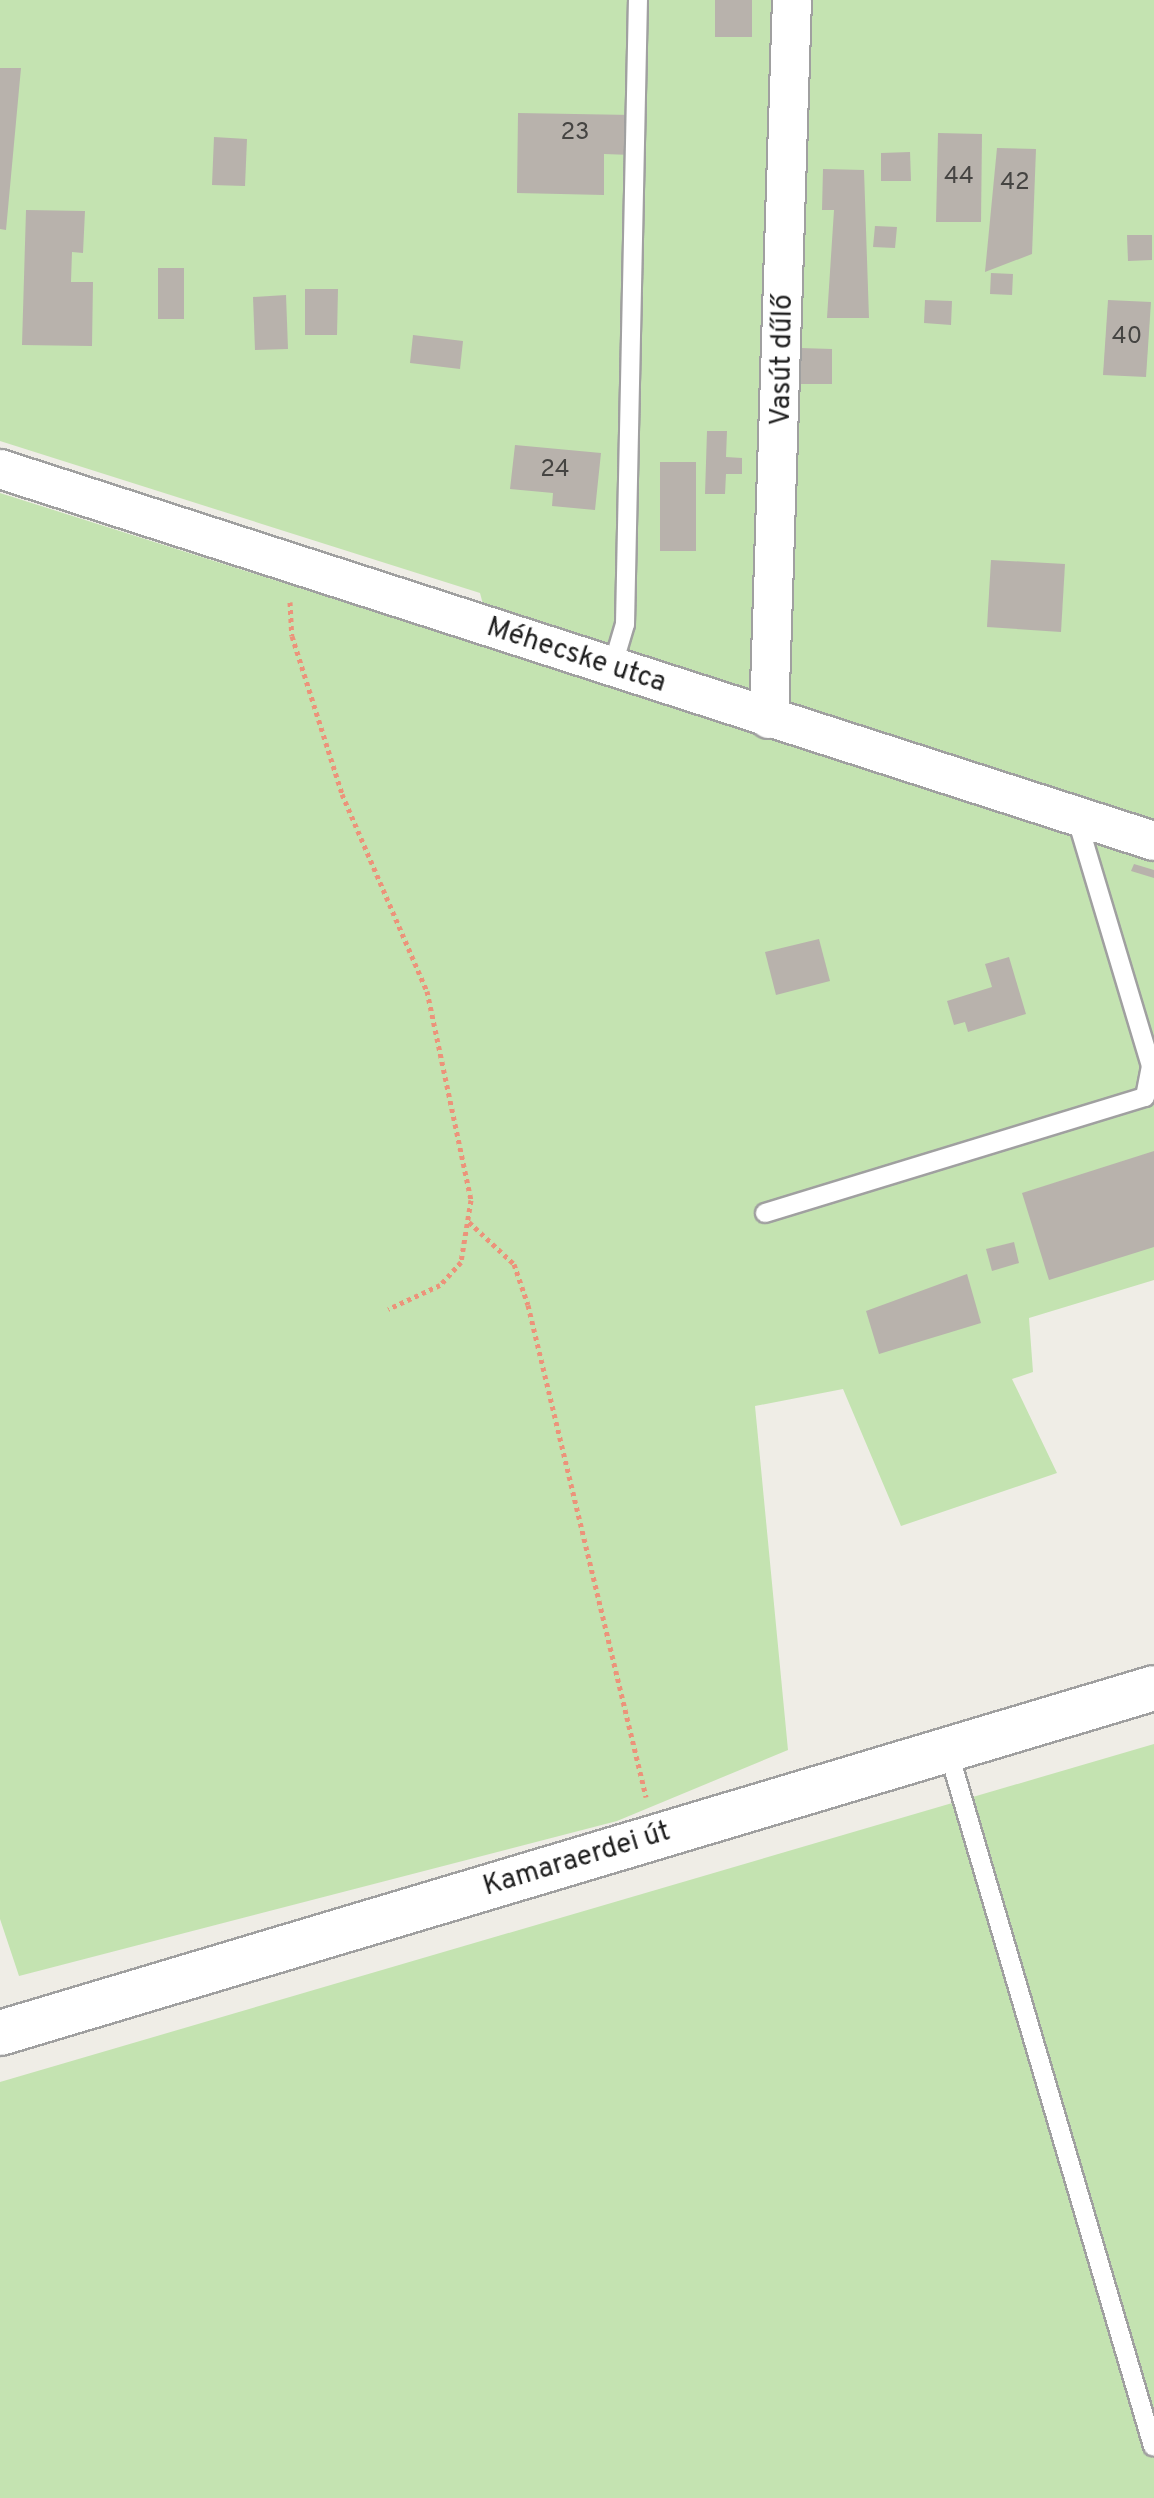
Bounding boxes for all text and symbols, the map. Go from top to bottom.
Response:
house number: 23 [560,120,590,148]
house number: 44 [944,164,974,192]
house number: 42 [1000,170,1030,198]
street label: Vasút dűlő [765,294,801,426]
house number: 40 [1112,324,1142,352]
house number: 24 [540,457,570,485]
street label: Méhecske utca [482,611,670,701]
street label: Kamaraerdei út [479,1816,675,1904]

